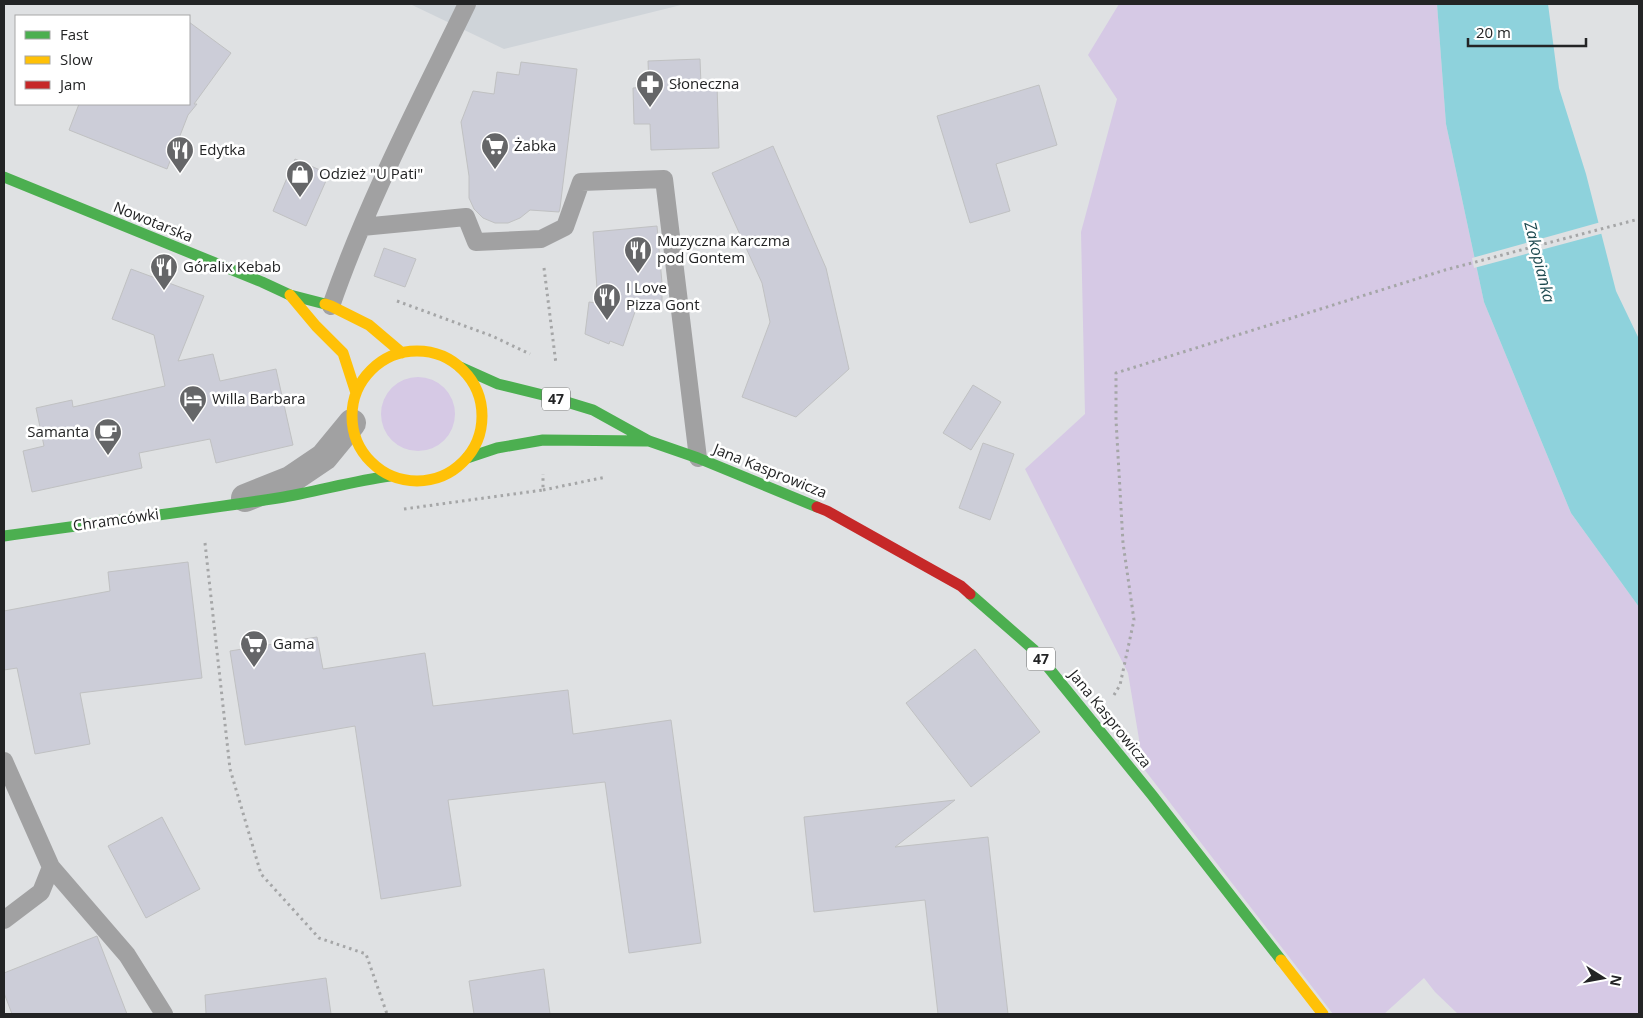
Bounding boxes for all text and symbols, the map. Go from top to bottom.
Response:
legend [15,15,190,105]
scale bar [1468,15,1586,47]
text: 20 m [1476,22,1511,42]
text: Fast [60,24,89,44]
text: Slow [60,49,93,69]
pharmacy icon: Słoneczna [635,69,665,108]
place label: Słoneczna [669,73,739,93]
text: Jam [58,74,86,94]
supermarket icon: Żabka [480,131,510,170]
restaurant icon: Edytka [165,135,195,174]
place label: Żabka [514,135,556,155]
place label: Edytka [199,139,246,159]
shop icon: Odzież "U Pati" [285,159,315,198]
place label: Odzież "U Pati" [319,163,423,183]
street label: Nowotarska [111,196,196,246]
water label: Zakopianka [1519,218,1561,305]
place label: Muzyczna Karczma pod Gontem [657,230,790,267]
restaurant icon: Muzyczna Karczma pod Gontem [623,235,653,274]
restaurant icon: Góralix Kebab [149,252,179,291]
place label: Góralix Kebab [183,256,281,276]
place label: I Love Pizza Gont [626,277,700,314]
restaurant icon: I Love Pizza Gont [592,282,622,321]
hotel icon: Willa Barbara [178,384,208,423]
place label: Willa Barbara [212,388,306,408]
road number: 47 [542,388,570,410]
cafe icon: Samanta [93,417,123,456]
place label: Samanta [27,421,89,441]
street label: Jana Kasprowicza [709,437,830,502]
street label: Chramcówki [72,503,160,535]
supermarket icon: Gama [239,629,269,668]
place label: Gama [273,633,314,653]
road number: 47 [1027,648,1055,671]
street label: Jana Kasprowicza [1064,664,1157,772]
north arrow [1578,953,1628,1003]
text: N [1606,973,1627,988]

